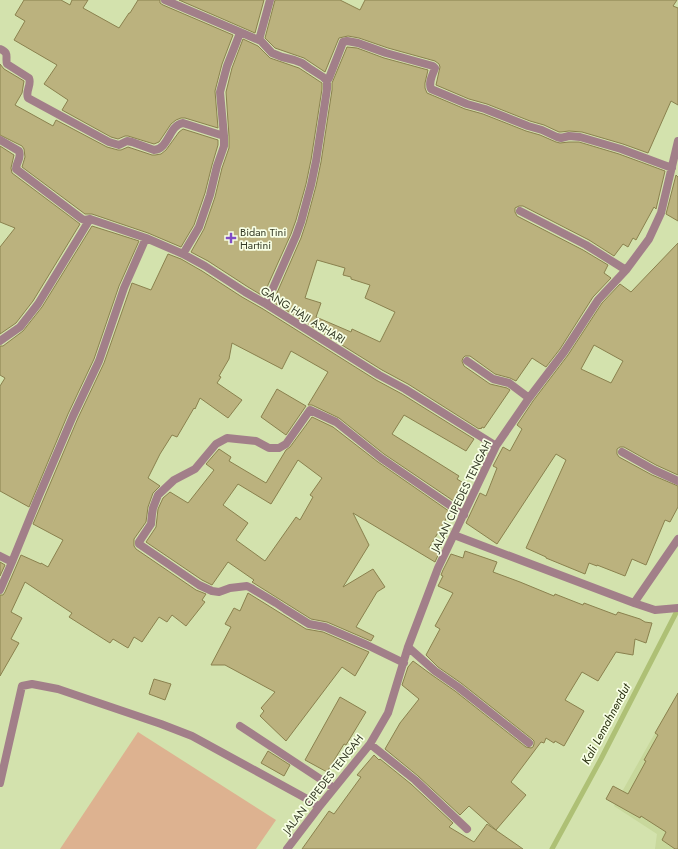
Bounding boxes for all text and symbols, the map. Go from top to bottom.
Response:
place label: Bidan Tini Hartini [240,224,286,253]
marker: Bidan Tini Hartini [225,232,237,244]
street label: GANG HAJI ASHARI [258,283,348,347]
street label: JALAN CIPEDES TENGAH [426,437,495,556]
water label: Kali Lemahnendut [577,679,635,768]
street label: JALAN CIPEDES TENGAH [278,731,367,839]

